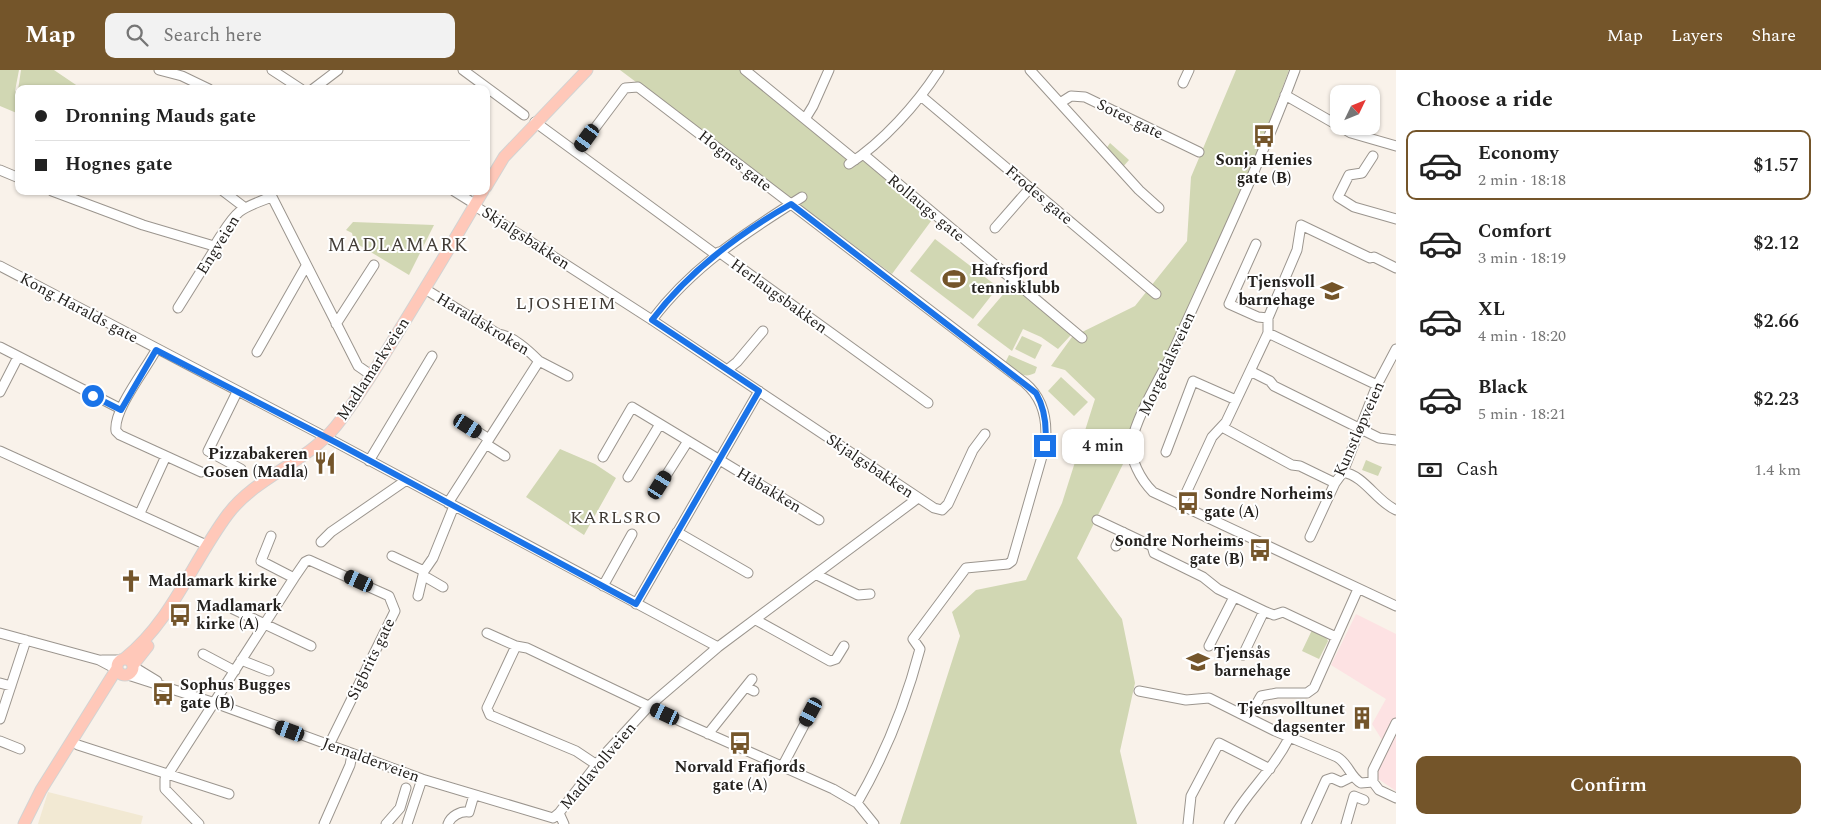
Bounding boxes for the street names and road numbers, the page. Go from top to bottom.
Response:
street label: Sotes gate [1093,93,1167,145]
street label: Hognes gate [693,124,777,198]
street label: Frodes gate [1000,160,1078,230]
street label: Rollaugs gate [882,168,970,248]
street label: Skjalgsbakken [477,200,575,276]
street label: Engveien [190,211,246,279]
street label: Herlaugsbakken [725,252,833,340]
street label: Kong Haralds gate [15,267,143,349]
street label: Haraldskroken [432,287,534,361]
street label: Morgedalsveien [1132,308,1202,420]
street label: Madlamarkveien [331,313,415,425]
street label: Kunstløpveien [1327,378,1391,480]
street label: Skjalgsbakken [821,428,919,504]
street label: Håbakken [732,461,806,519]
street label: Sigbrits gate [341,614,401,704]
street label: Madlavollveien [554,717,642,815]
street label: Jernalderveien [319,731,423,789]

